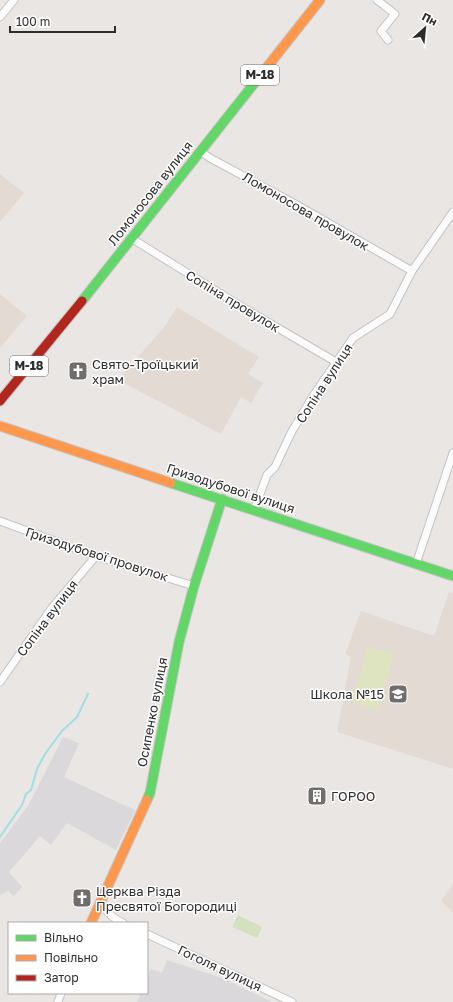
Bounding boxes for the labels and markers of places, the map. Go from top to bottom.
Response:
place label: Свято-Троїцький храм [92,356,199,387]
church icon: Свято-Троїцький храм [67,360,89,382]
school or university icon: Школа №15 [387,683,409,705]
place label: Школа №15 [310,686,384,702]
building icon: ГОРОО [306,785,328,807]
place label: ГОРОО [331,788,375,804]
place label: Церква Різда Пресвятої Богородиці [96,883,237,914]
church icon: Церква Різда Пресвятої Богородиці [71,887,93,909]

